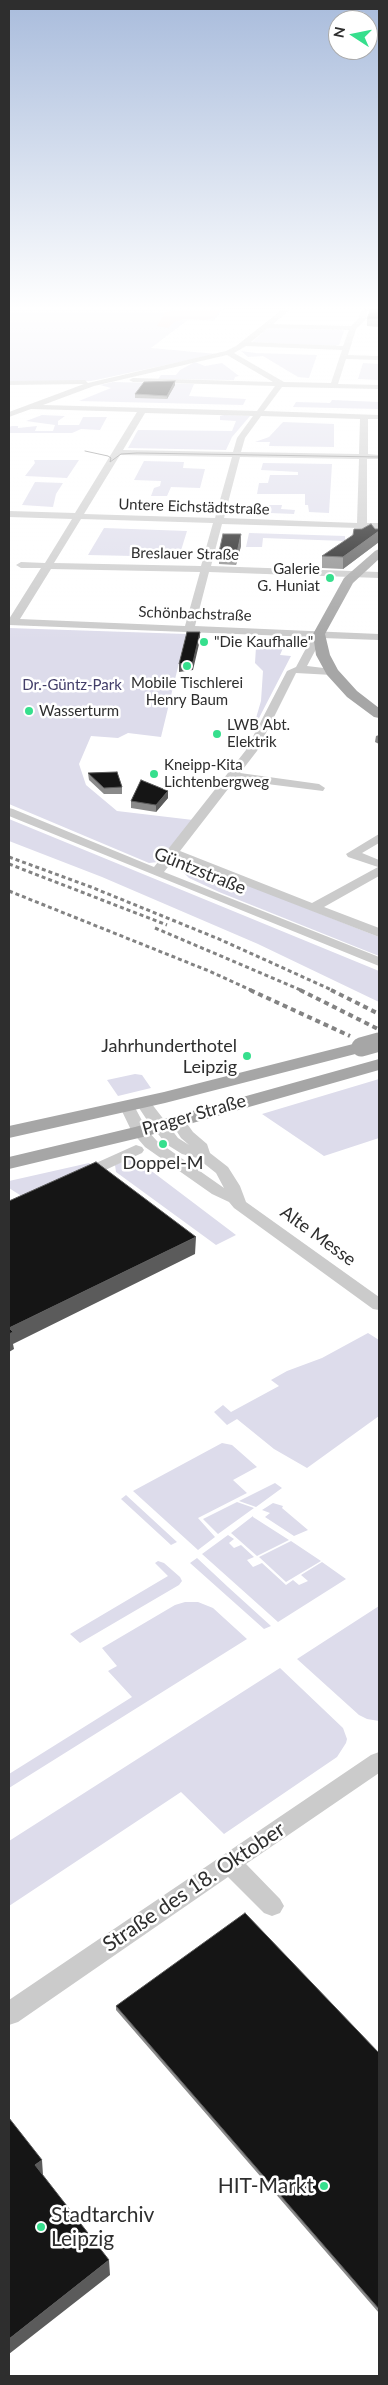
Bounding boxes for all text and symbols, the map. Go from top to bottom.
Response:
north arrow [328,10,378,60]
text: N [329,25,348,39]
street label: Untere Eichstädtstraße [118,495,270,519]
street label: Breslauer Straße [131,544,239,564]
place label: Galerie G. Huniat [257,560,320,595]
marker: Galerie G. Huniat [324,572,336,584]
street label: Schönbachstraße [138,603,252,625]
place label: "Die Kaufhalle" [214,633,313,651]
marker: "Die Kaufhalle" [198,636,210,648]
marker: Mobile Tischlerei Henry Baum [181,660,193,672]
place label: Mobile Tischlerei Henry Baum [131,674,243,709]
park label: Dr.-Güntz-Park [22,676,122,694]
place label: Wasserturm [39,702,119,720]
marker: Wasserturm [23,705,35,717]
place label: LWB Abt. Elektrik [227,716,290,751]
marker: LWB Abt. Elektrik [211,728,223,740]
place label: Kneipp-Kita Lichtenbergweg [164,756,269,791]
marker: Kneipp-Kita Lichtenbergweg [148,768,160,780]
street label: Güntzstraße [151,843,249,899]
place label: Jahrhunderthotel Leipzig [101,1035,237,1078]
marker: Jahrhunderthotel Leipzig [241,1050,253,1062]
street label: Prager Straße [140,1090,248,1140]
marker: Doppel-M [157,1138,169,1150]
place label: Doppel-M [122,1152,204,1174]
street label: Alte Messe [276,1201,360,1271]
street label: Straße des 18. Oktober [98,1817,290,1957]
place label: HIT-Markt [218,2173,314,2199]
marker: HIT-Markt [318,2180,330,2192]
place label: Stadtarchiv Leipzig [51,2202,154,2252]
marker: Stadtarchiv Leipzig [35,2221,47,2233]

